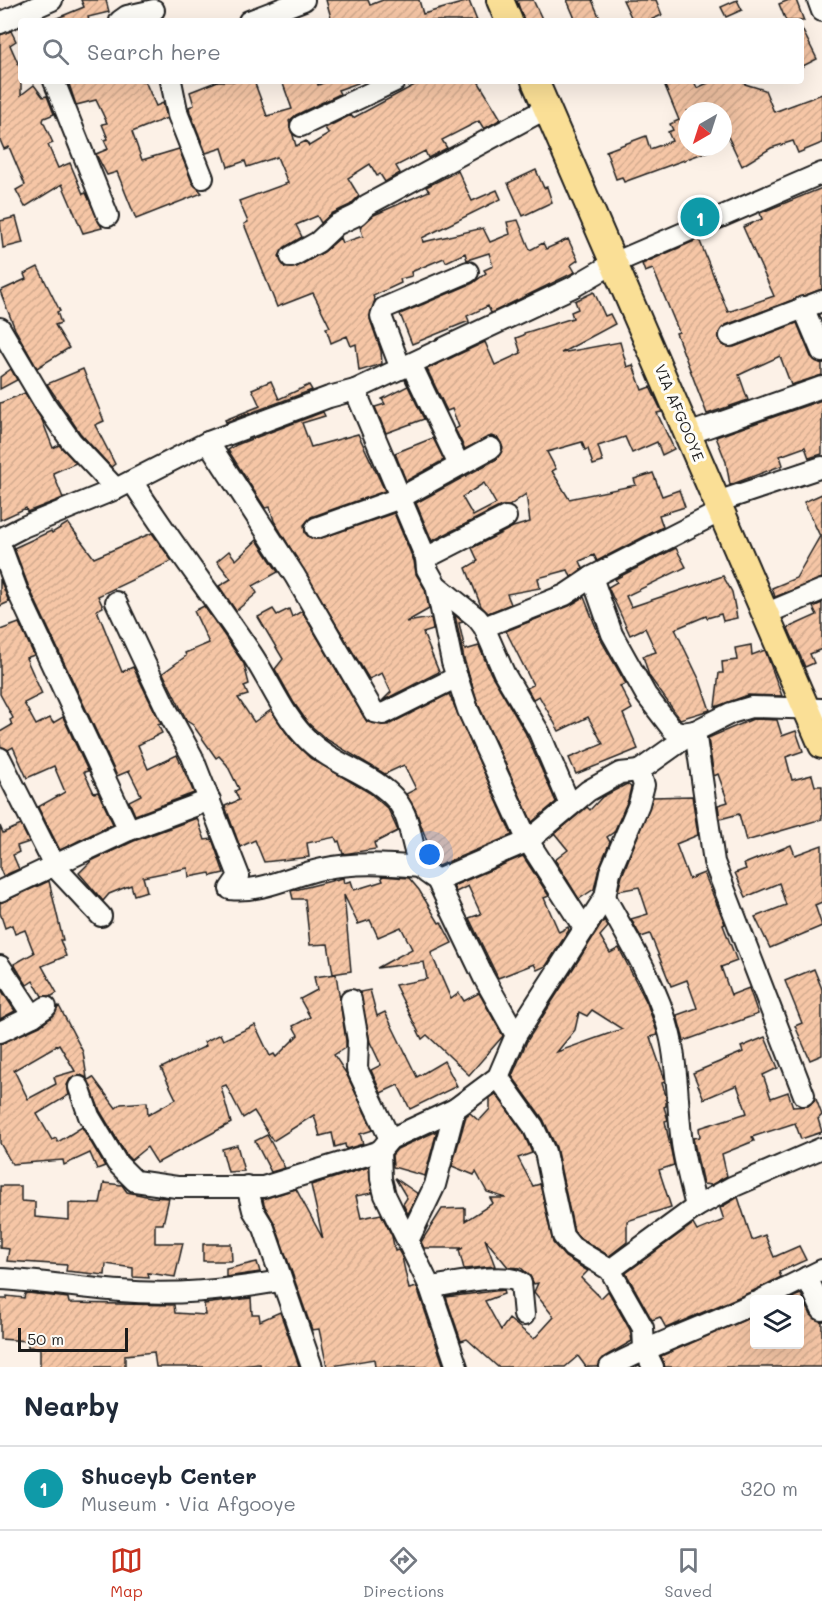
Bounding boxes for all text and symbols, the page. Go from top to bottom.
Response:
search box [18,18,804,84]
icon: search [39,35,72,68]
text: Search here [87,37,221,66]
north arrow [678,102,732,156]
pin: 1 [680,194,720,240]
street label: VIA AFGOOYE [651,361,709,464]
your location [415,840,444,869]
map controls [750,1295,804,1349]
button: layers [750,1295,804,1349]
scale bar [18,1325,128,1352]
text: 50 m [27,1328,64,1349]
text: Nearby [24,1389,119,1423]
text: Shuceyb Center [81,1461,257,1490]
text: 1 [39,1475,48,1501]
text: 320 m [740,1475,798,1501]
text: Museum · Via Afgooye [81,1490,296,1516]
tab: Map [110,1544,143,1601]
tab: Directions [363,1544,444,1601]
tab: Saved [664,1544,712,1601]

